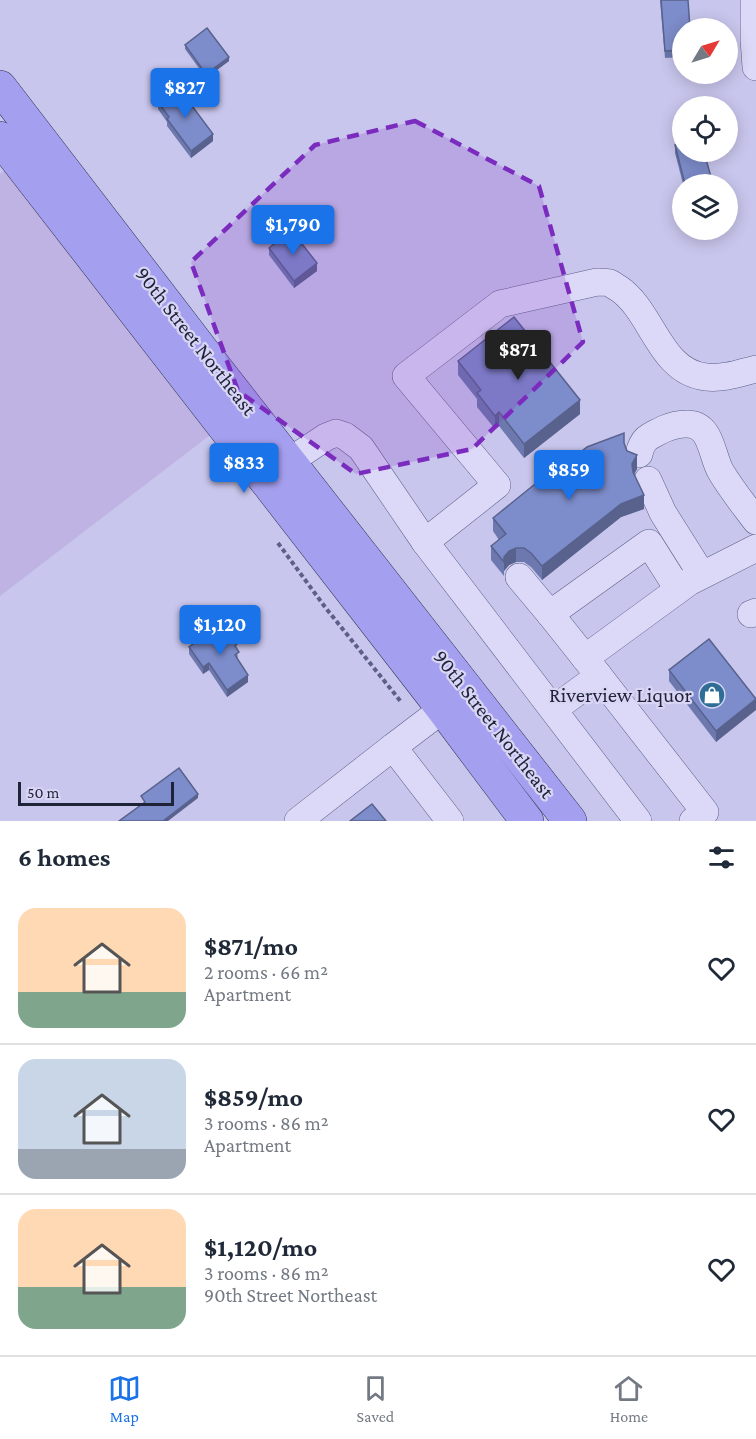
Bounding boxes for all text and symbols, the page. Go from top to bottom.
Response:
north arrow [672,18,738,84]
map controls [672,18,738,240]
pin: $827 [149,68,221,119]
text: $827 [165,76,205,98]
button: locate [672,96,738,162]
button: layers [672,174,738,240]
pin: $1,790 [244,205,342,256]
text: $1,790 [265,213,321,235]
street label: 90th Street Northeast [131,262,262,421]
pin: $871 [482,330,554,381]
text: $871 [499,338,537,360]
pin: $833 [208,443,280,494]
pin: $859 [533,450,605,501]
text: $833 [224,451,264,473]
text: $859 [548,458,590,480]
pin: $1,120 [171,605,269,656]
text: $1,120 [194,613,246,635]
street label: 90th Street Northeast [429,645,560,804]
shop icon: Riverview Liquor [697,680,727,710]
place label: Riverview Liquor [549,683,693,707]
scale bar [18,779,174,806]
text: 50 m [27,784,59,801]
icon: filters [705,841,738,874]
text: 6 homes [18,843,110,872]
icon: home [66,932,138,1004]
text: $871/mo [204,932,298,961]
icon: heart [705,952,738,985]
text: 2 rooms · 66 m² [204,961,328,983]
text: Apartment [204,983,291,1005]
icon: home [66,1083,138,1155]
text: $859/mo [204,1083,303,1112]
icon: heart [705,1103,738,1136]
text: 3 rooms · 86 m² [204,1112,329,1134]
text: Apartment [204,1134,291,1156]
icon: home [66,1233,138,1305]
text: $1,120/mo [204,1233,317,1262]
icon: heart [705,1253,738,1286]
text: 3 rooms · 86 m² [204,1262,329,1284]
text: 90th Street Northeast [204,1284,377,1306]
tab: Map [108,1372,141,1425]
tab: Saved [357,1372,394,1425]
tab: Home [610,1372,648,1425]

